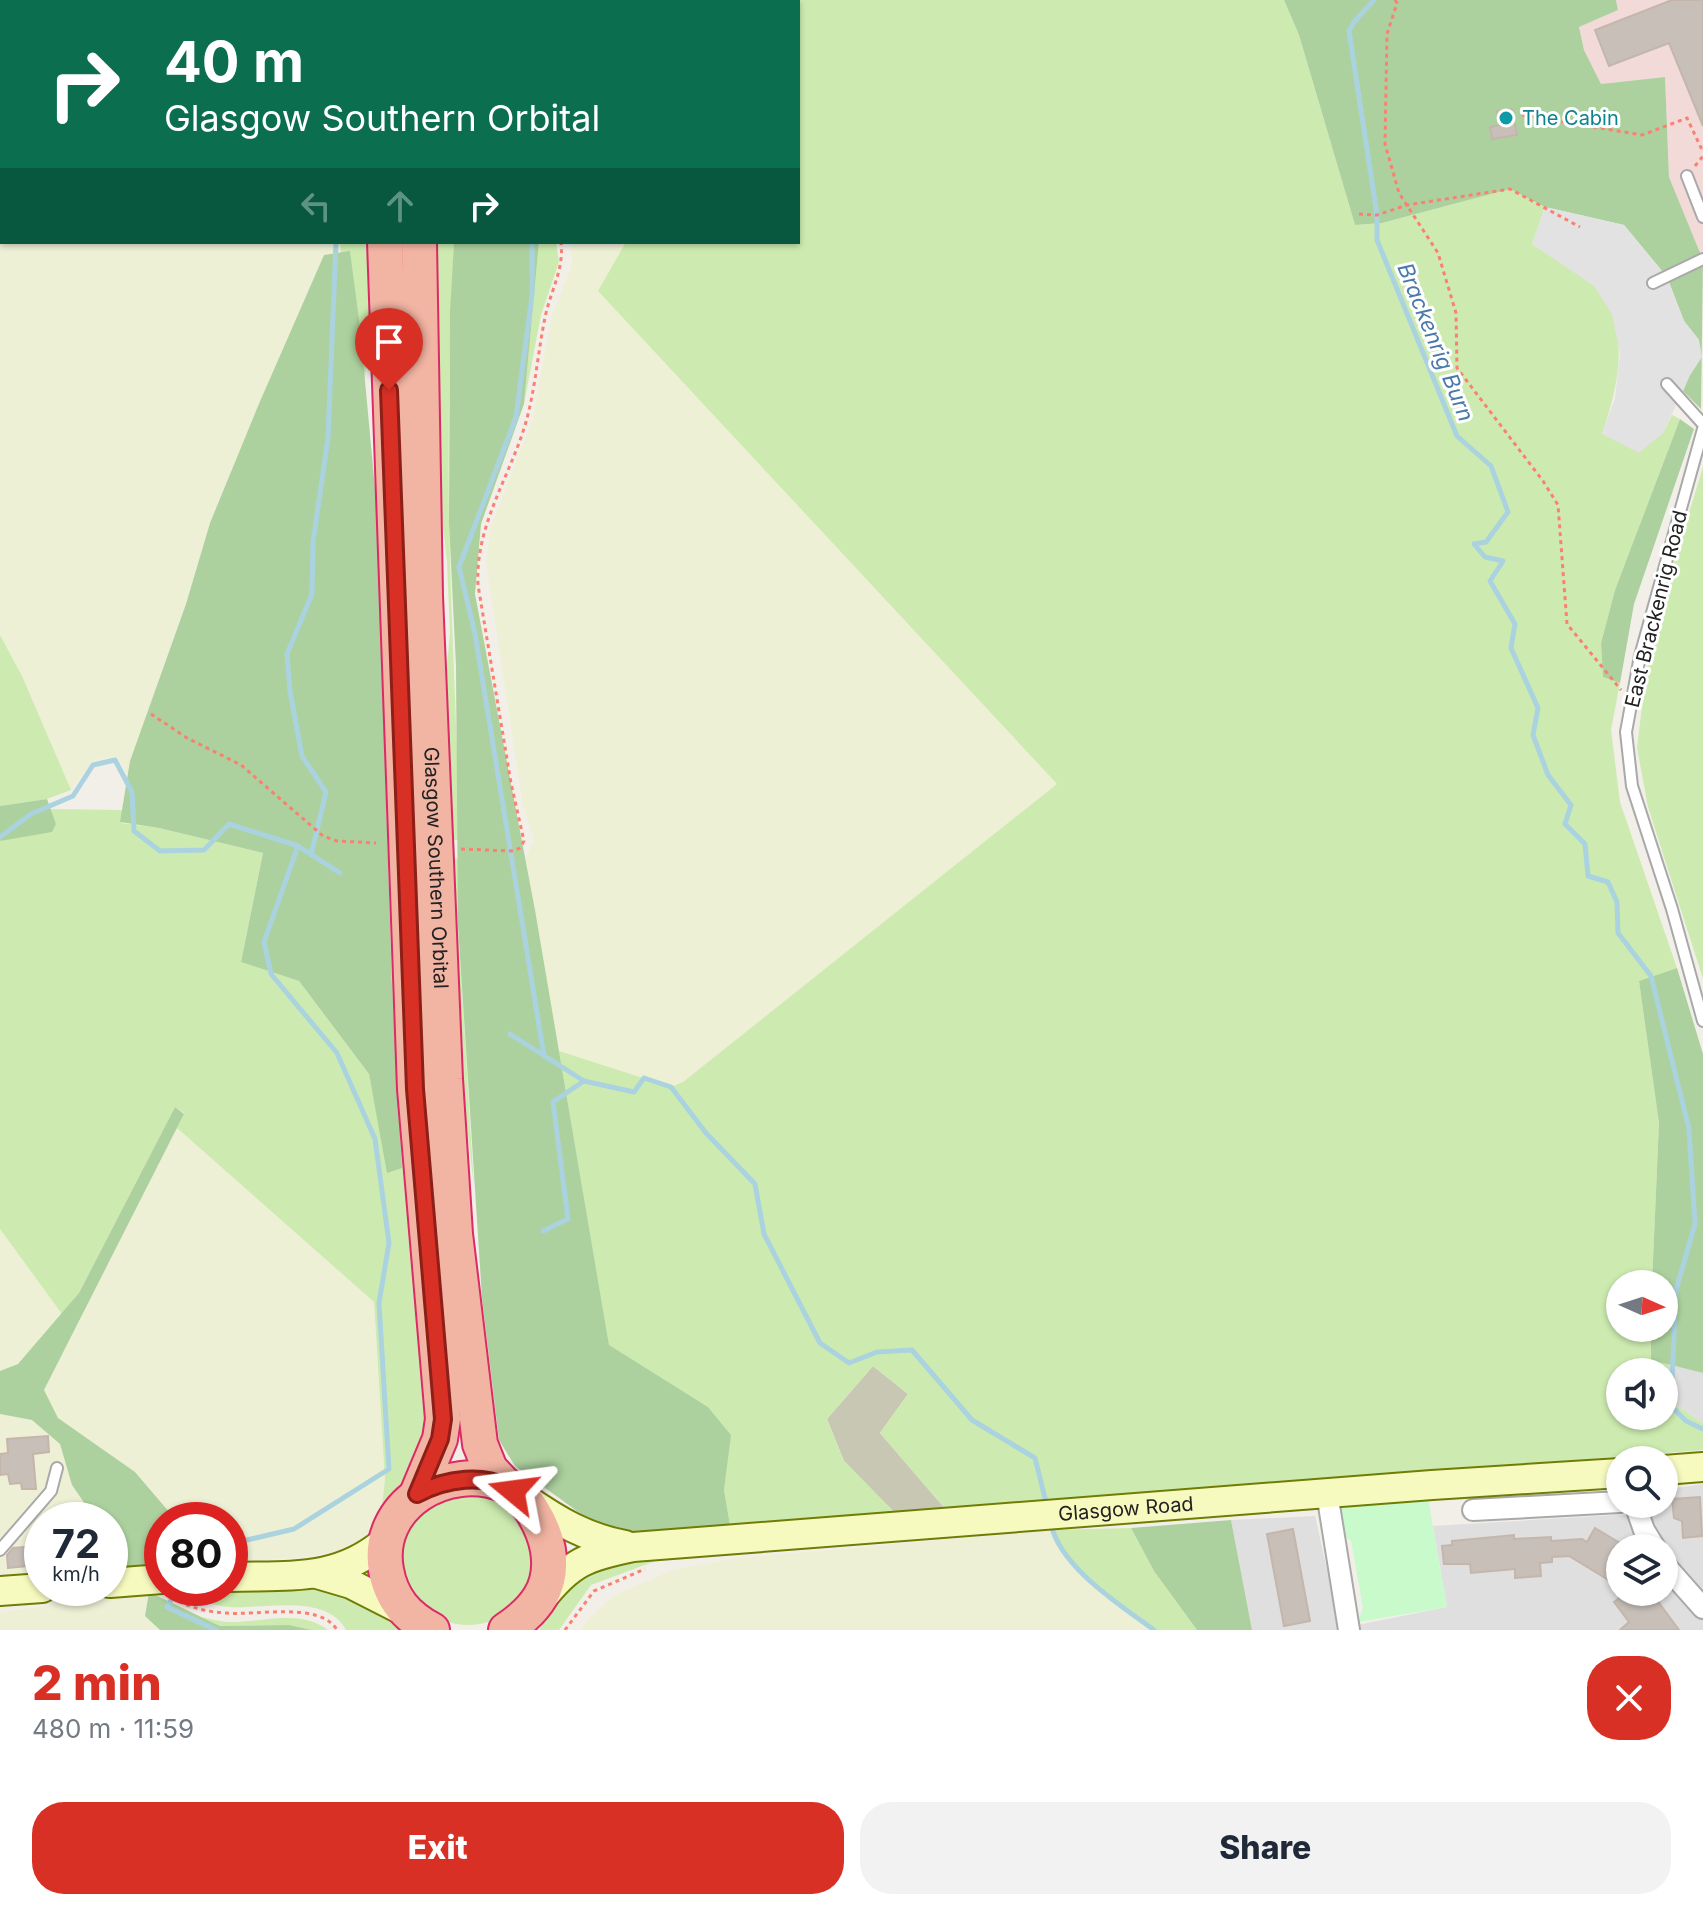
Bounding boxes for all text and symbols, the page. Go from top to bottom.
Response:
text: 40 m [164,28,304,96]
icon: right [32,32,136,136]
text: Glasgow Southern Orbital [164,96,600,140]
place label: The Cabin [1522,106,1619,130]
marker: The Cabin [1497,109,1515,127]
icon: left [294,184,338,228]
icon: ahead [378,184,422,228]
icon: right [462,184,506,228]
water label: Brackenrig Burn [1392,259,1480,425]
pin [355,308,423,390]
icon: arrive [367,320,411,364]
street label: East Brackenrig Road [1620,508,1692,710]
street label: Glasgow Southern Orbital [419,746,453,989]
north arrow [1606,1270,1678,1342]
map controls [1606,1270,1678,1606]
button: sound [1606,1358,1678,1430]
button: search [1606,1446,1678,1518]
position arrow [471,1449,555,1533]
street label: Glasgow Road [1057,1492,1194,1526]
speed limit sign: 80 [144,1502,248,1606]
text: 72 [52,1519,100,1568]
button: layers [1606,1534,1678,1606]
text: km/h [52,1562,100,1586]
text: 2 min [32,1653,162,1712]
button: close [1587,1656,1671,1740]
text: 480 m · 11:59 [32,1713,194,1744]
button: Exit [32,1802,844,1894]
button: Share [860,1802,1671,1894]

